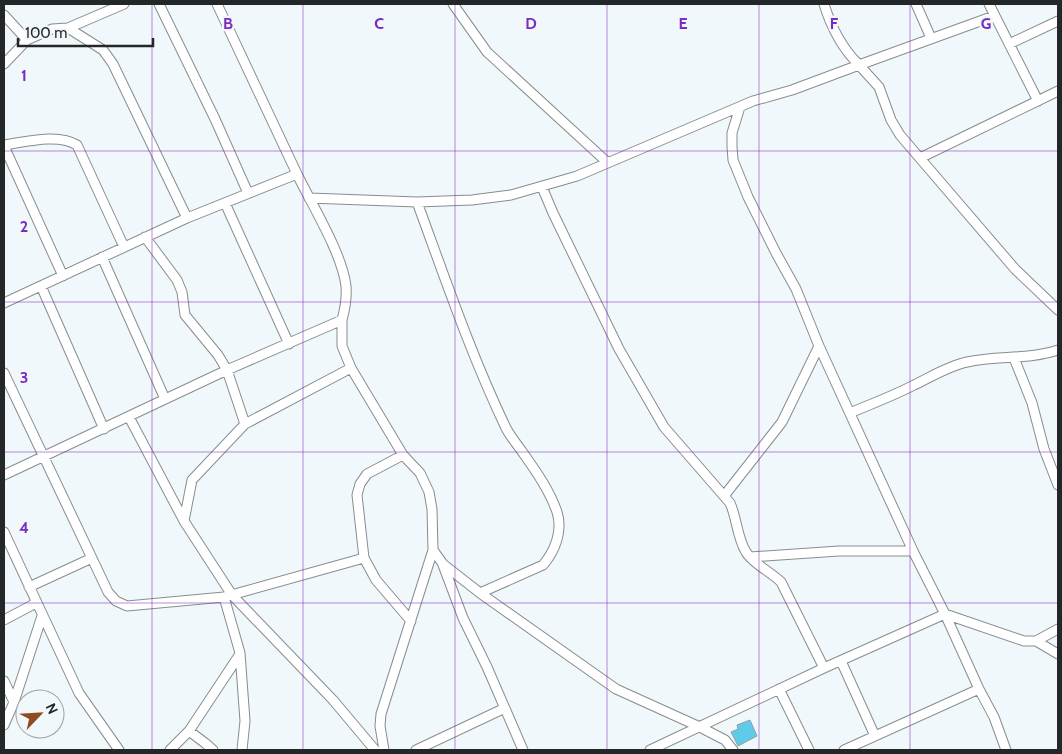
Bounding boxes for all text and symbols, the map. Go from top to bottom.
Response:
text: B [223,14,233,33]
text: C [374,14,384,33]
text: D [525,14,537,33]
text: E [678,14,688,33]
text: F [830,14,839,33]
text: G [981,14,991,33]
scale bar [18,15,152,47]
text: 100 m [25,24,67,42]
text: 1 [21,66,27,85]
text: 2 [20,217,28,236]
text: 3 [20,368,28,387]
text: 4 [19,518,29,537]
north arrow [15,689,65,739]
text: N [42,700,62,717]

